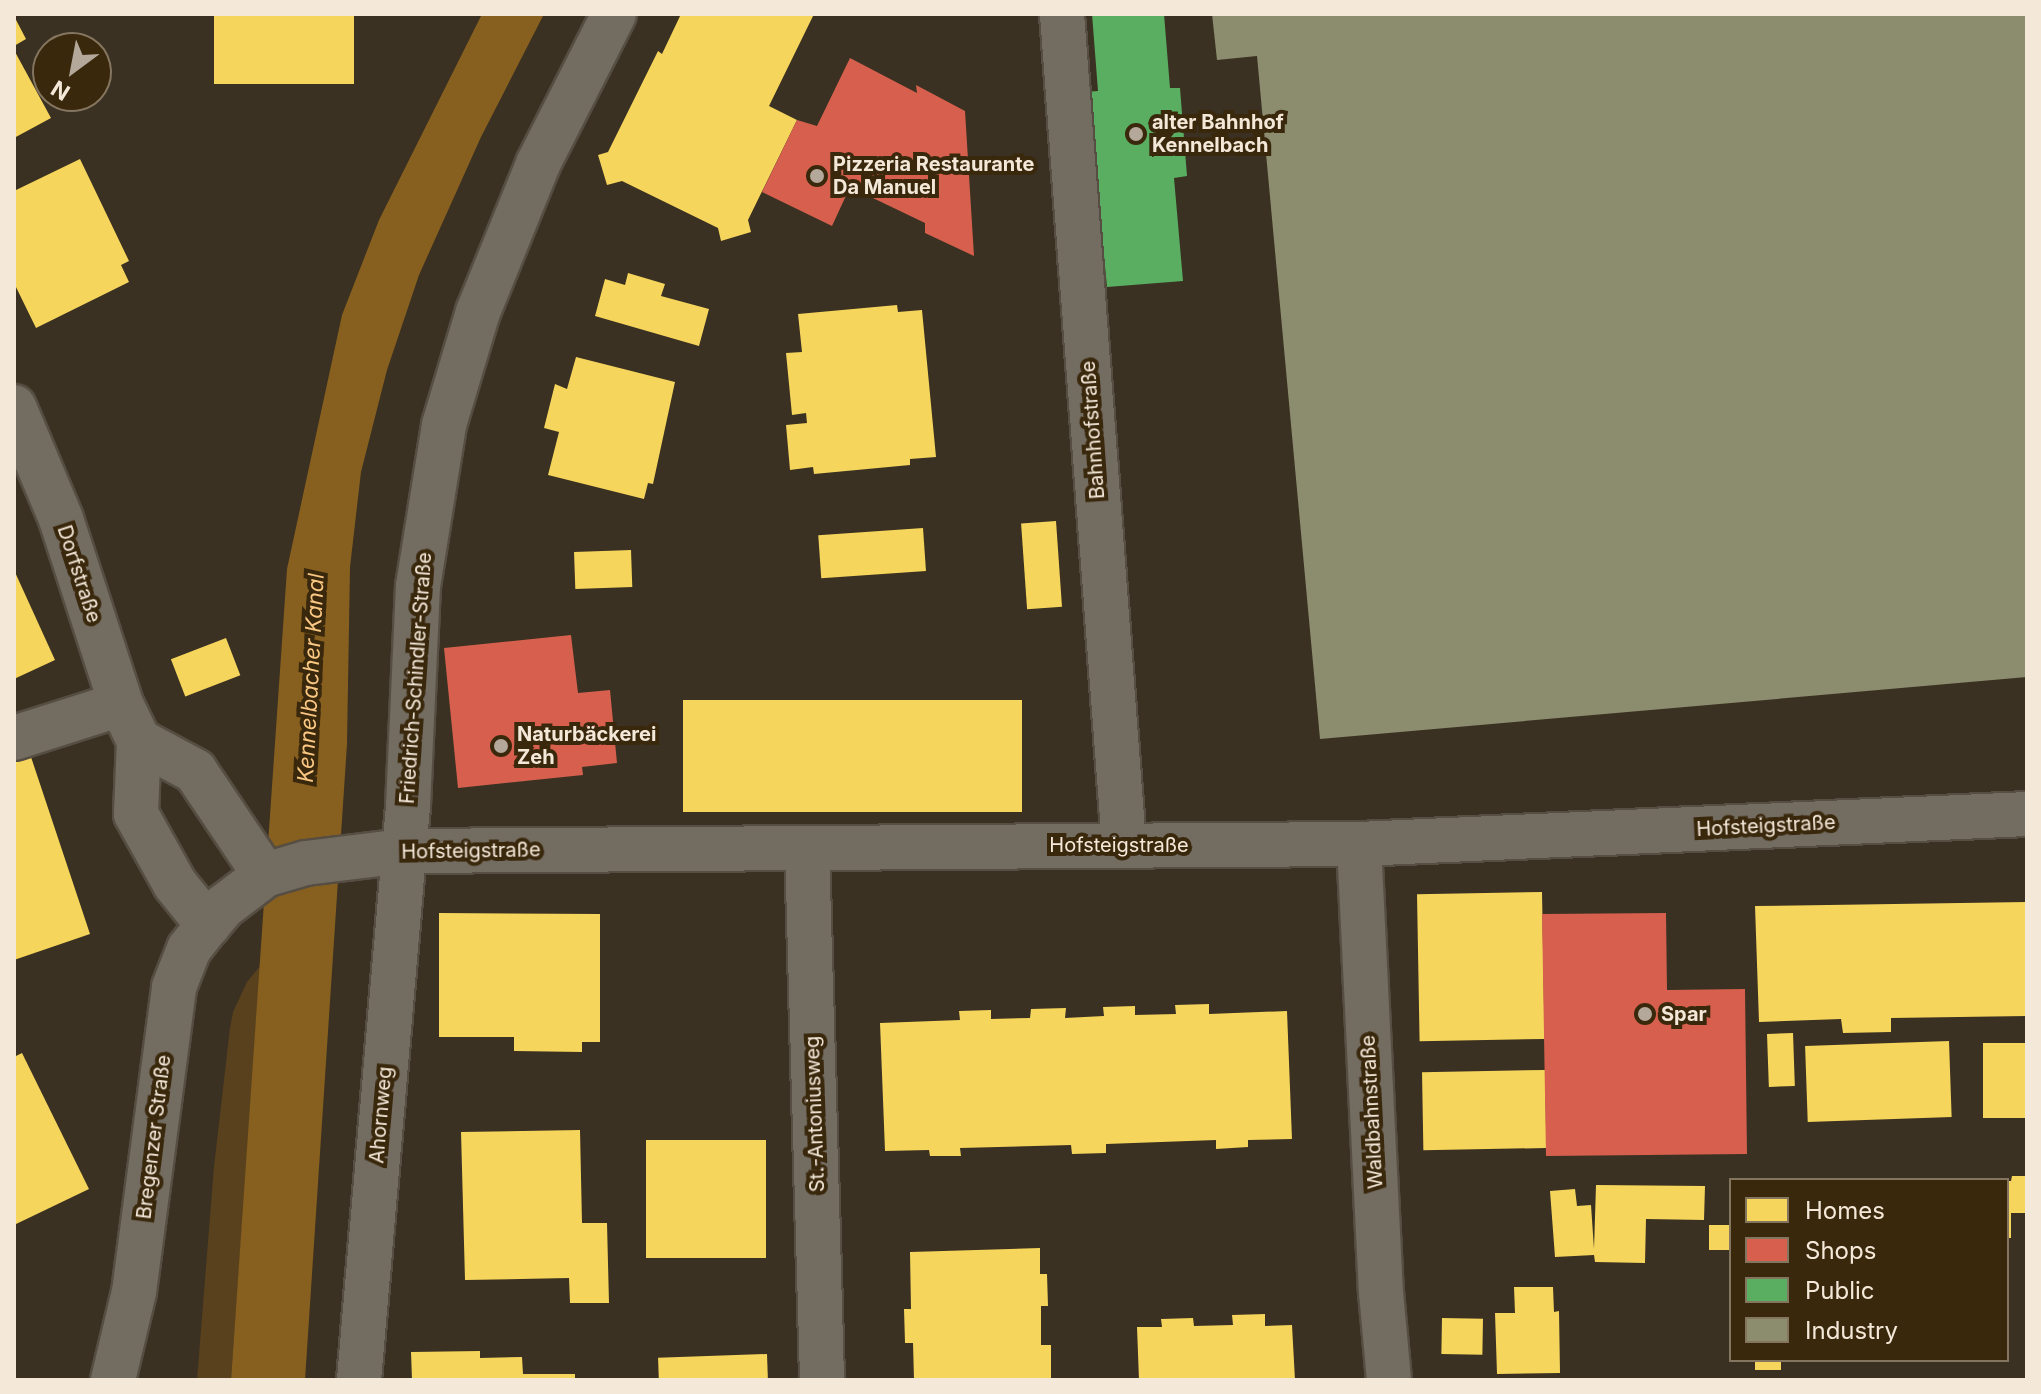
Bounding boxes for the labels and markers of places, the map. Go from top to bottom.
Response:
place label: alter Bahnhof Kennelbach [1152,110,1284,157]
marker: alter Bahnhof Kennelbach [1127,125,1145,143]
place label: Pizzeria Restaurante Da Manuel [833,152,1034,199]
marker: Pizzeria Restaurante Da Manuel [808,167,826,185]
place label: Naturbäckerei Zeh [517,722,656,769]
marker: Naturbäckerei Zeh [492,737,510,755]
place label: Spar [1661,1002,1707,1026]
marker: Spar [1636,1005,1654,1023]

